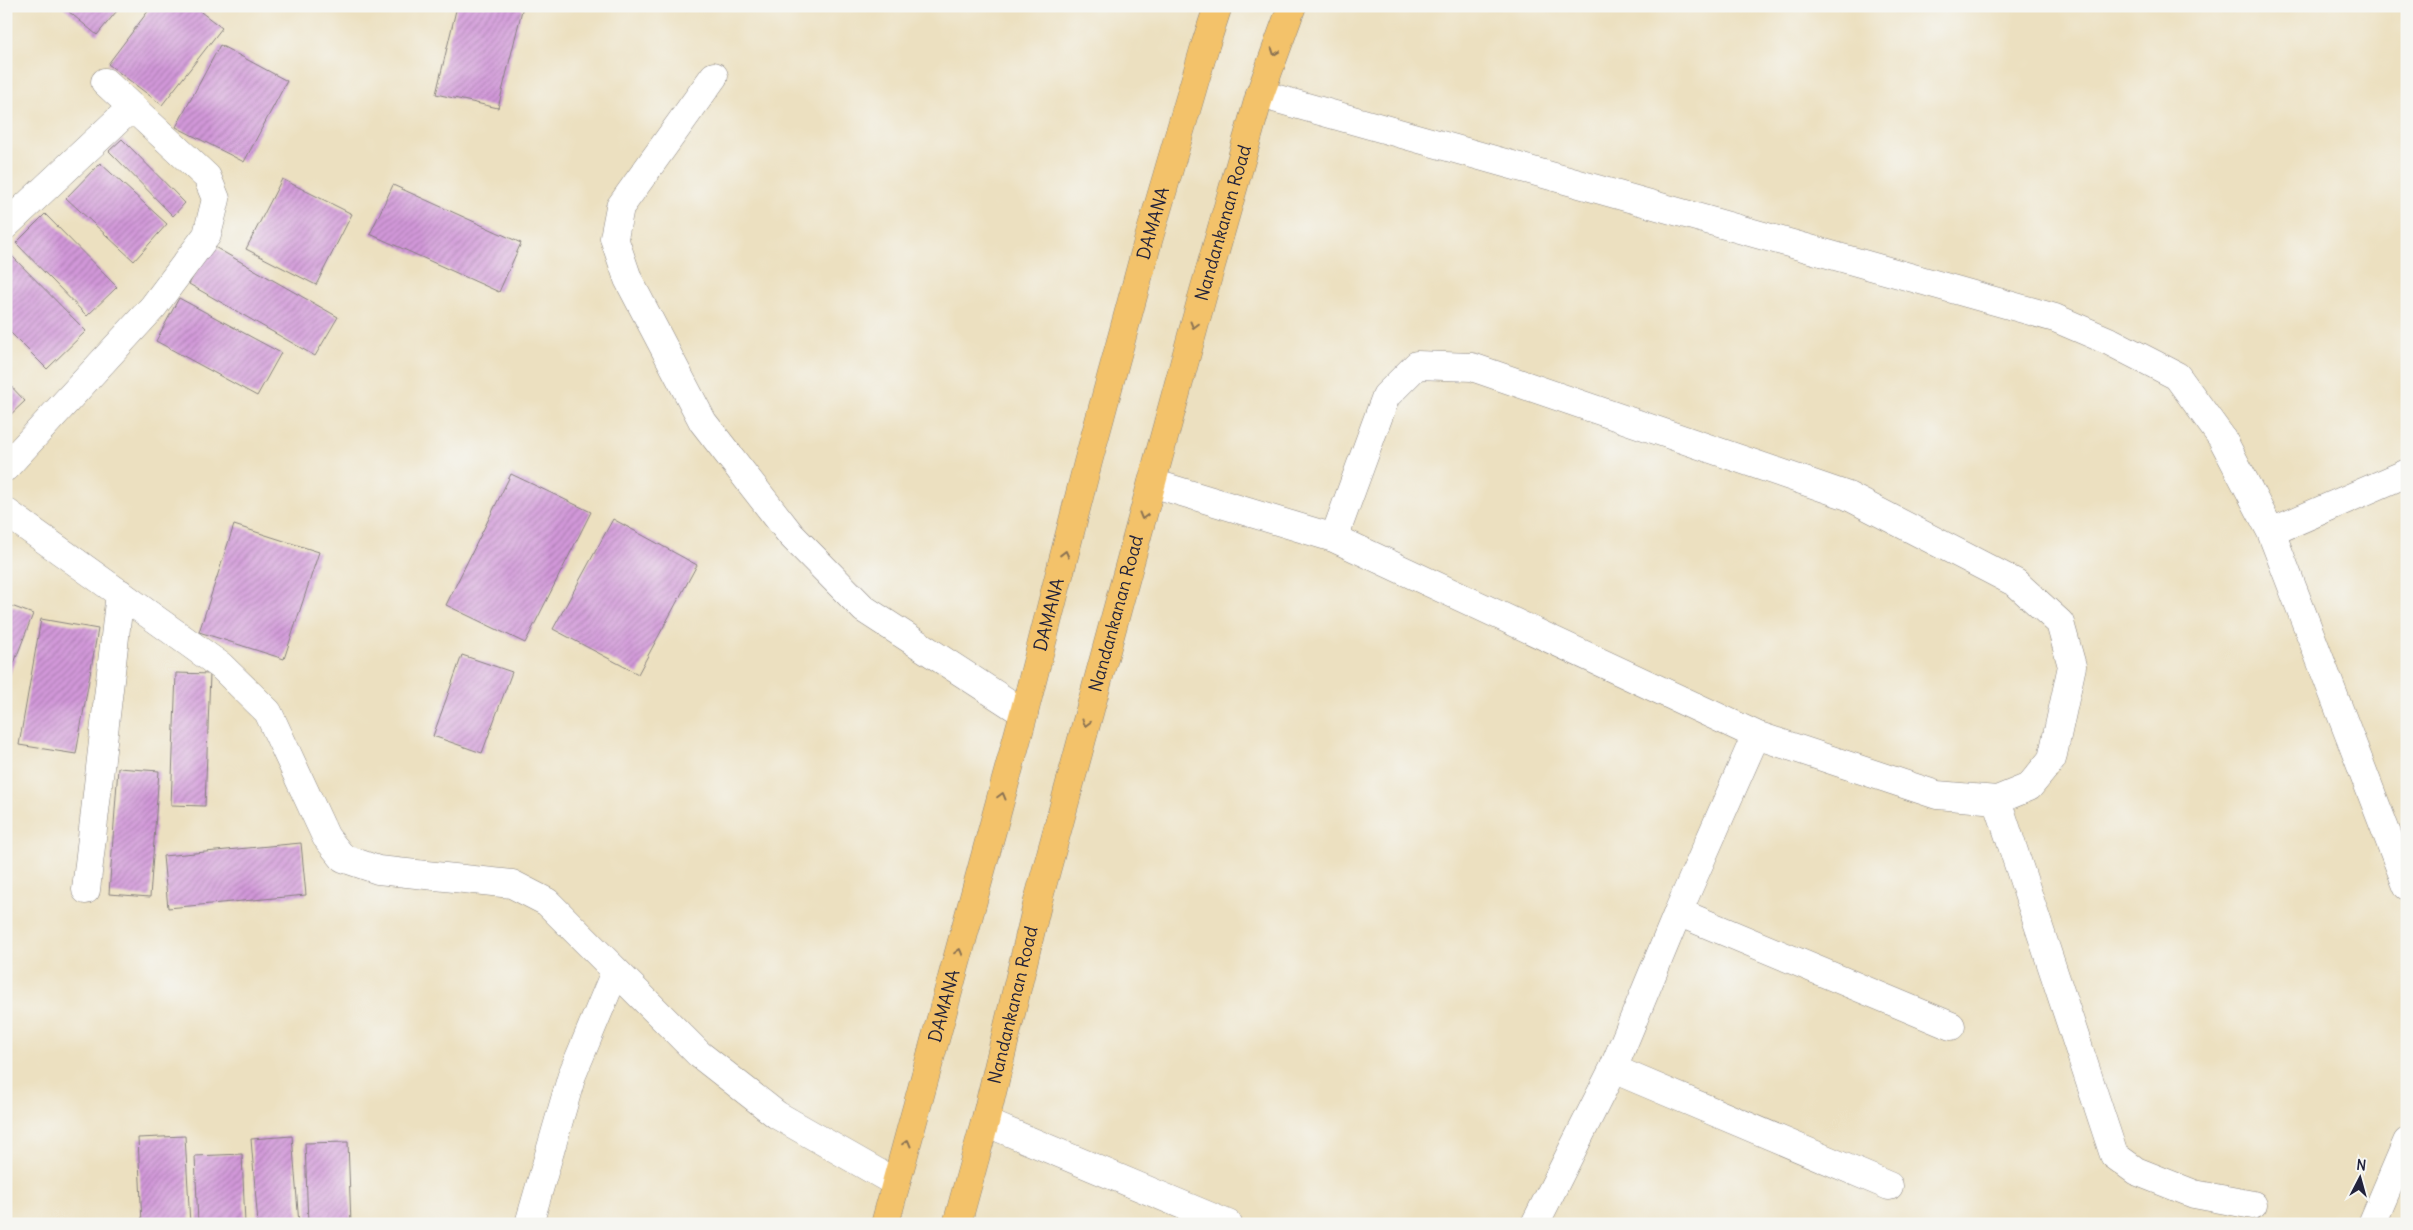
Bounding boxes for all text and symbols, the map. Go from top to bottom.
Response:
one-way arrow [1271,47,1281,56]
street label: Nandankanan Road [1190,142,1256,303]
street label: DAMANA [1131,184,1174,262]
one-way arrow [1190,321,1200,329]
one-way arrow [1138,512,1149,520]
street label: Nandankanan Road [1083,532,1148,694]
one-way arrow [1059,549,1070,558]
street label: DAMANA [1028,576,1069,654]
one-way arrow [1082,719,1092,727]
one-way arrow [996,792,1006,800]
street label: Nandankanan Road [983,923,1043,1086]
one-way arrow [953,948,964,957]
street label: DAMANA [923,967,965,1045]
one-way arrow [901,1138,912,1147]
north arrow [2336,1152,2386,1202]
text: N [2356,1156,2367,1175]

